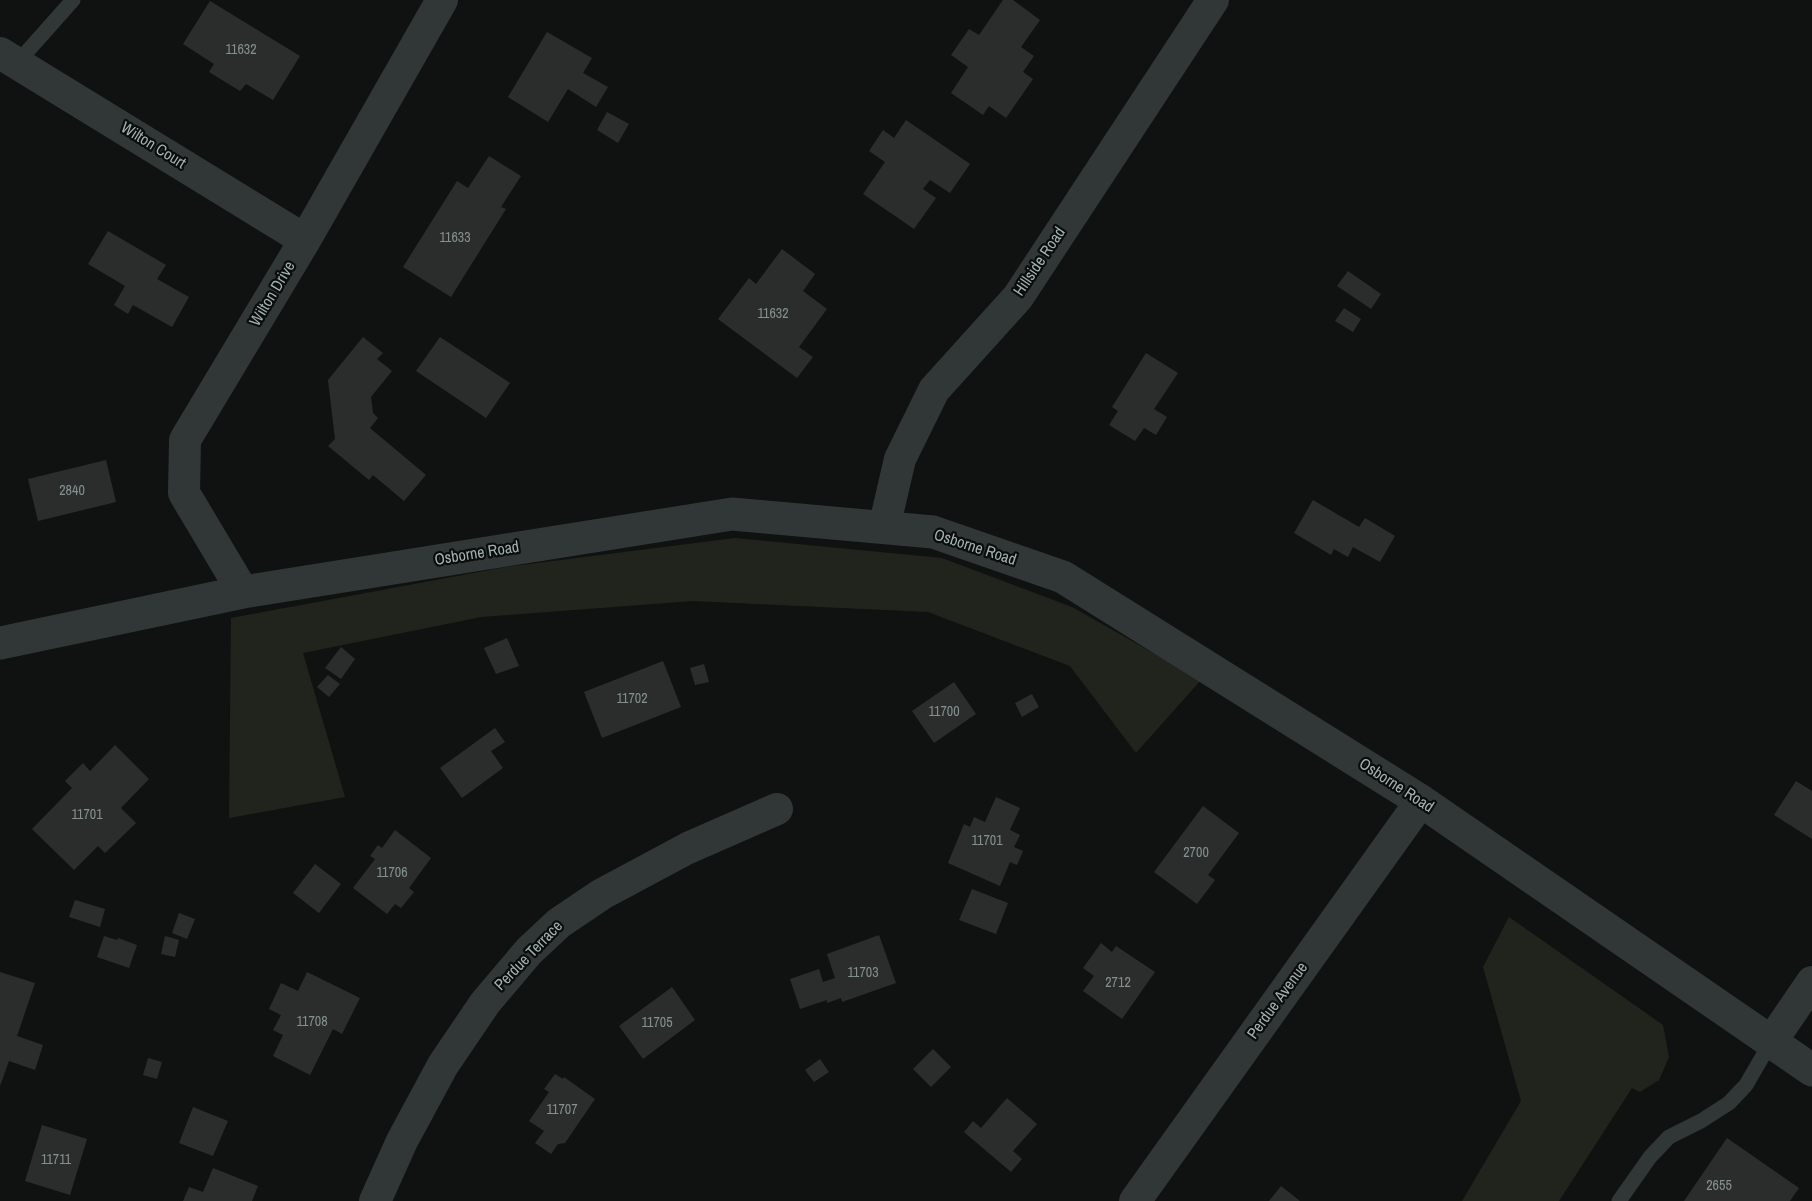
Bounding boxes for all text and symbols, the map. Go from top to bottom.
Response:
house number: 11632 [225,42,257,58]
street label: Wilton Court [117,119,189,173]
street label: Hillside Road [1010,224,1070,300]
house number: 11633 [439,230,471,246]
street label: Wilton Drive [246,258,300,330]
house number: 11632 [757,306,789,322]
house number: 2840 [59,483,85,499]
street label: Osborne Road [931,526,1019,570]
street label: Osborne Road [433,538,521,570]
house number: 11702 [616,691,648,707]
house number: 11700 [928,704,960,720]
street label: Osborne Road [1355,755,1437,817]
house number: 11701 [71,807,103,823]
house number: 11701 [971,833,1003,849]
house number: 2700 [1183,845,1209,861]
house number: 11706 [376,865,408,881]
street label: Perdue Terrace [491,917,567,995]
street label: Perdue Avenue [1244,959,1312,1043]
house number: 11703 [847,965,879,981]
house number: 2712 [1105,975,1131,991]
house number: 11708 [296,1014,328,1030]
house number: 11705 [641,1015,673,1031]
house number: 11707 [546,1102,578,1118]
house number: 11711 [41,1152,71,1168]
house number: 2655 [1706,1178,1732,1194]

